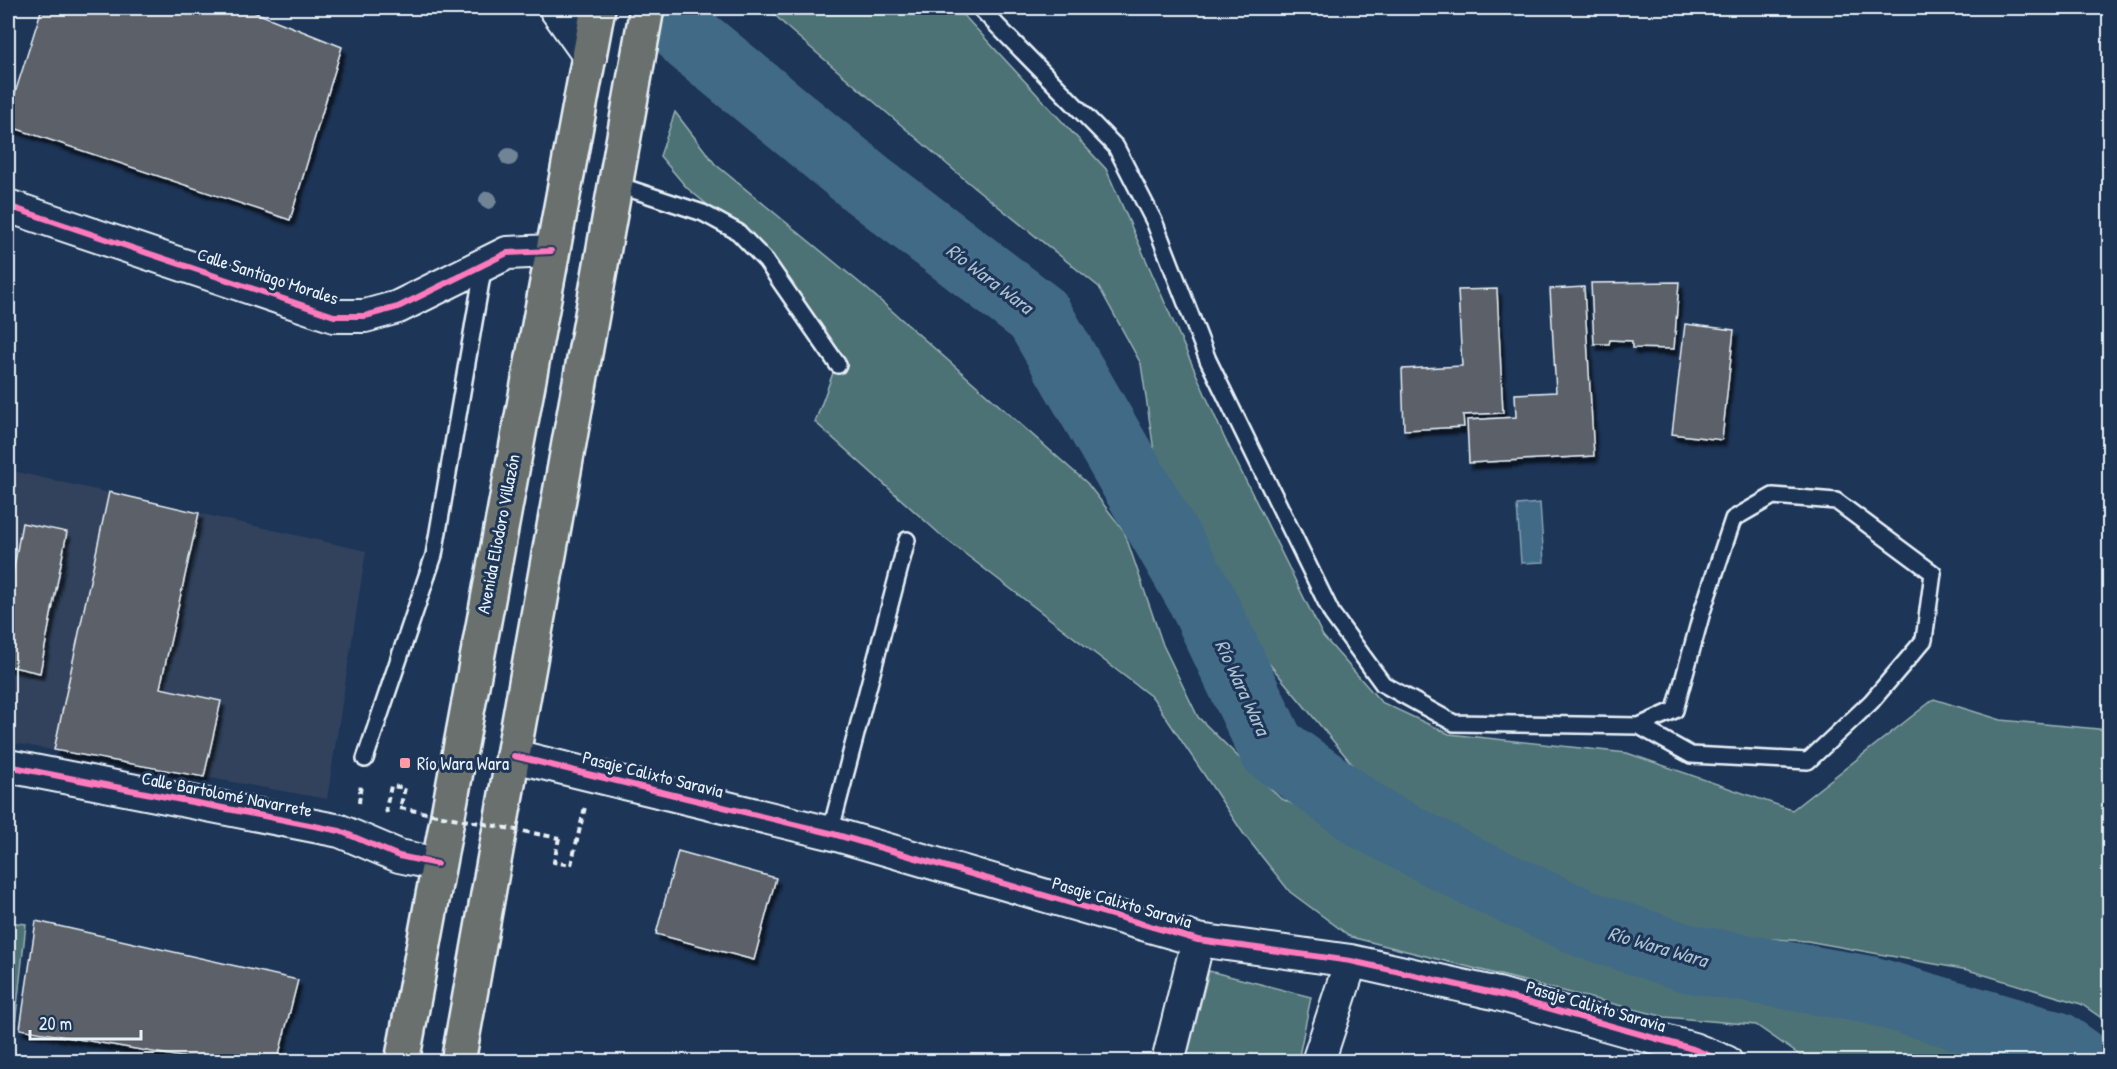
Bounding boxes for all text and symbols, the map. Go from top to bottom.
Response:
water label: Río Wara Wara [941,236,1041,321]
street label: Calle Santiago Morales [194,241,342,311]
street label: Avenida Eliodoro Villazón [470,452,526,616]
water label: Río Wara Wara [1209,635,1278,741]
street label: Pasaje Calixto Saravia [580,744,726,804]
place label: Río Wara Wara [417,751,509,776]
marker: Río Wara Wara [398,756,412,770]
street label: Calle Bartolomé Navarrete [140,765,314,823]
street label: Pasaje Calixto Saravia [1049,870,1195,934]
water label: Río Wara Wara [1605,919,1713,974]
street label: Pasaje Calixto Saravia [1523,974,1669,1038]
scale bar [30,1003,141,1041]
text: 20 m [39,1011,72,1036]

